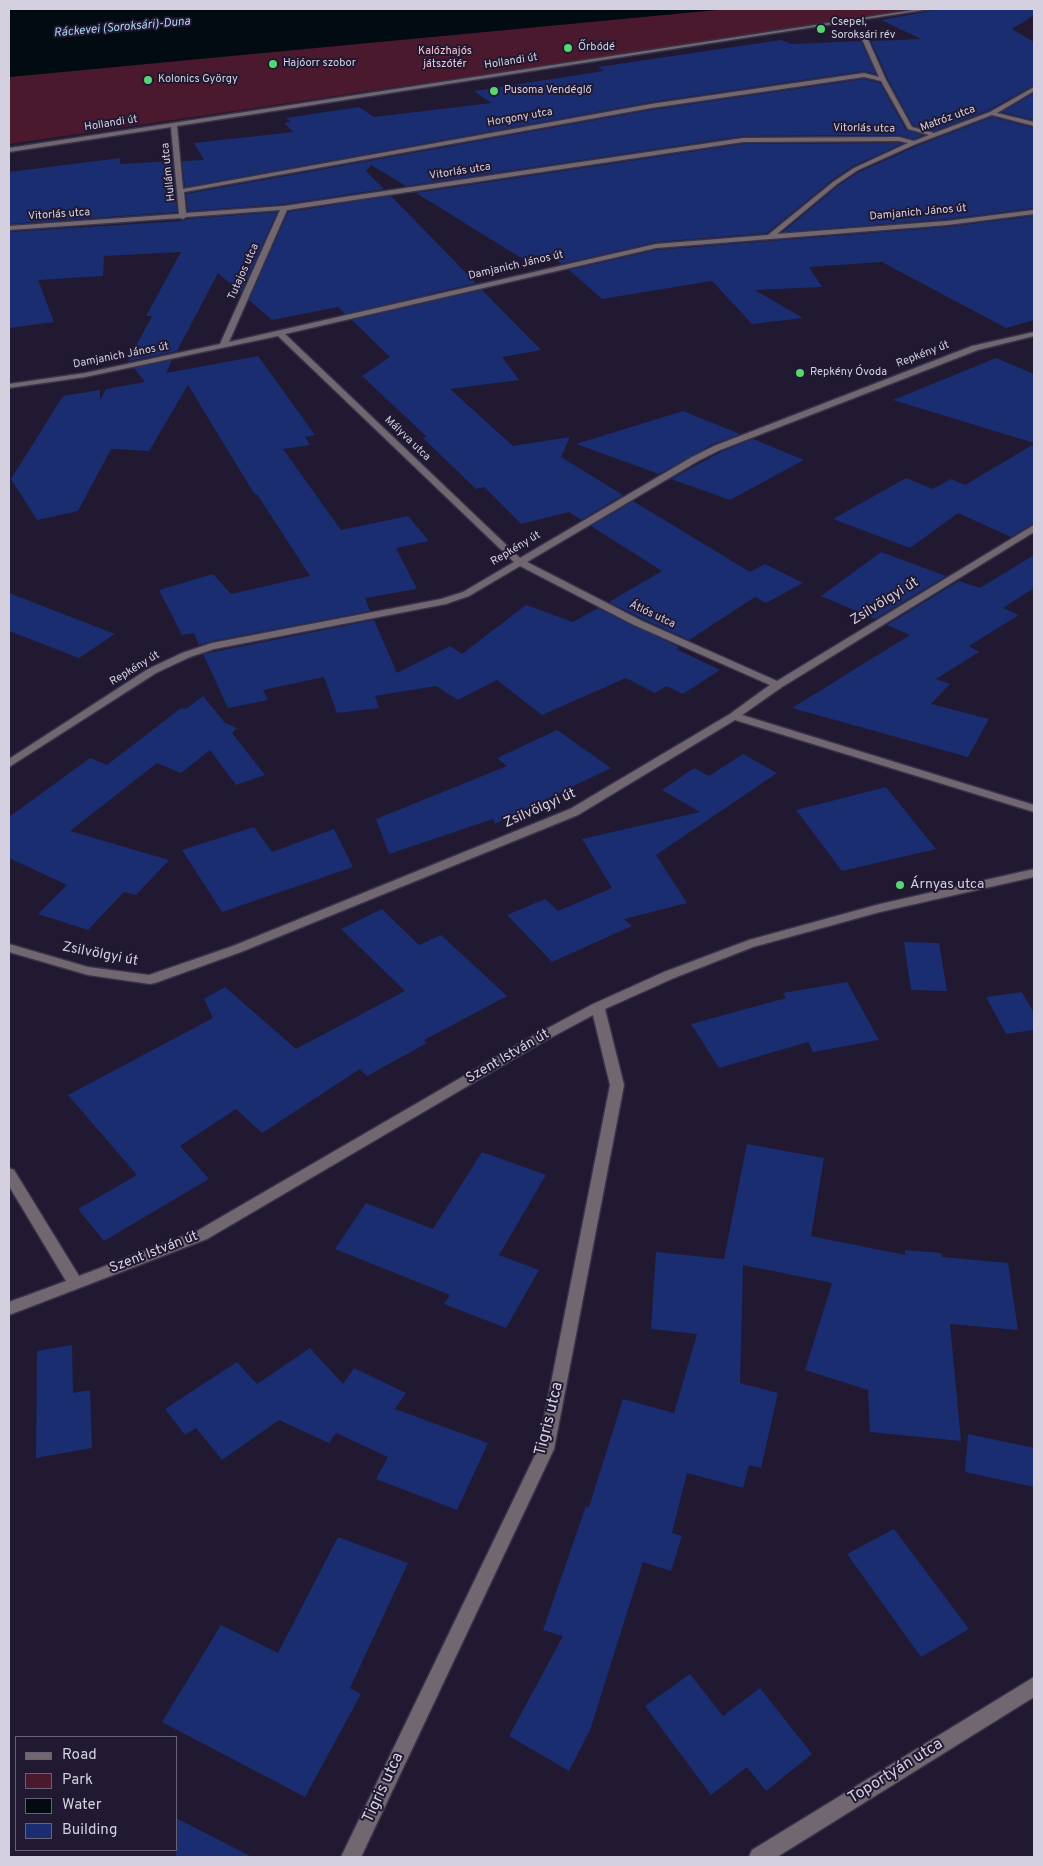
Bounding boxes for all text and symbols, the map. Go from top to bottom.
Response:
water label: Ráckevei (Soroksári)-Duna [53,15,191,41]
place label: Csepel, Soroksári rév [831,16,895,42]
marker: Csepel, Soroksári rév [815,23,827,35]
place label: Őrbódé [578,41,615,55]
marker: Őrbódé [562,42,574,54]
park label: Kalózhajós játszótér [418,45,472,71]
street label: Hollandi út [483,51,539,73]
place label: Hajóorr szobor [283,57,356,71]
marker: Hajóorr szobor [267,58,279,70]
place label: Kolonics György [158,73,238,87]
marker: Kolonics György [142,74,154,86]
place label: Pusoma Vendéglő [504,84,592,98]
marker: Pusoma Vendéglő [488,85,500,97]
street label: Matróz utca [919,103,977,135]
street label: Horgony utca [486,106,554,130]
street label: Hollandi út [83,113,139,135]
street label: Vitorlás utca [833,122,895,136]
street label: Hullám utca [159,142,179,202]
street label: Vitorlás utca [428,161,492,183]
street label: Damjanich János út [869,202,967,224]
street label: Vitorlás utca [28,206,90,224]
street label: Tutajos utca [226,242,262,302]
street label: Damjanich János út [467,249,565,283]
street label: Repkény út [895,339,951,371]
street label: Damjanich János út [72,340,170,372]
place label: Repkény Óvoda [810,366,887,380]
marker: Repkény Óvoda [794,367,806,379]
street label: Mályva utca [381,414,433,464]
street label: Repkény út [489,529,543,569]
street label: Zsilvölgyi út [848,574,922,630]
street label: Átlós utca [627,599,677,631]
street label: Repkény út [108,649,162,689]
street label: Zsilvölgyi út [501,786,579,832]
place label: Árnyas utca [910,877,984,893]
marker: Árnyas utca [894,879,906,891]
street label: Zsilvölgyi út [61,939,139,971]
street label: Szent István út [463,1026,553,1088]
street label: Szent István út [107,1228,201,1278]
street label: Tigris utca [532,1380,568,1458]
street label: Toportyán utca [845,1735,947,1809]
legend [15,1736,178,1851]
text: Road [62,1746,97,1765]
street label: Tigris utca [359,1750,409,1826]
text: Park [62,1771,93,1790]
text: Water [62,1796,101,1815]
text: Building [62,1821,117,1840]

